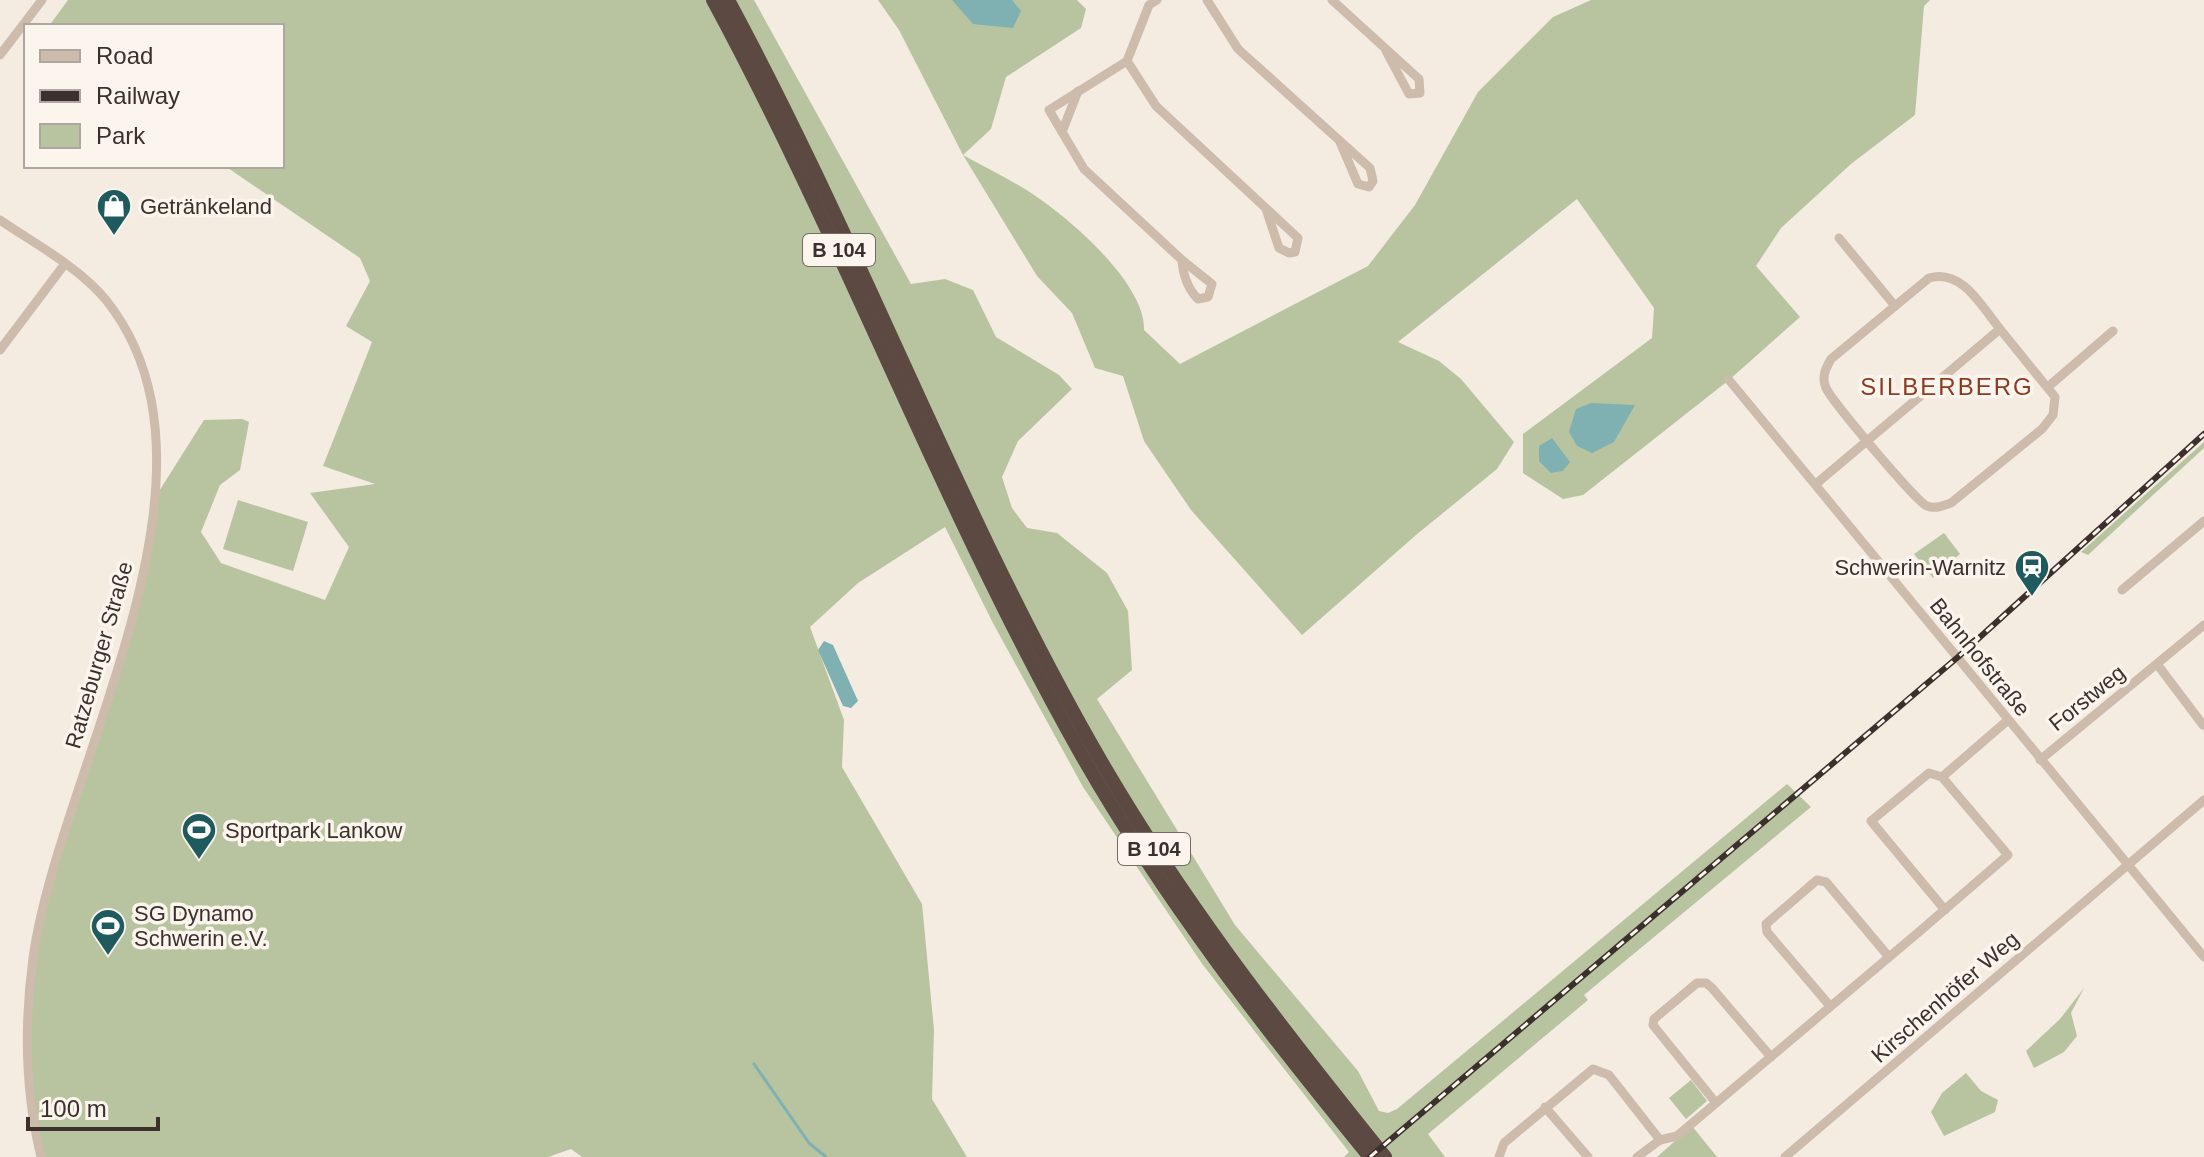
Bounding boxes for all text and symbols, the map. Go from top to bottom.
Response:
legend [24,24,284,168]
text: Road [96,42,153,69]
text: Railway [96,82,180,109]
text: Park [96,122,146,149]
shop icon: Getränkeland [95,187,133,237]
place label: Getränkeland [140,194,272,219]
road number: B 104 [803,234,875,266]
district label: SILBERBERG [1860,373,2034,400]
station icon: Schwerin-Warnitz [2013,548,2051,598]
place label: Schwerin-Warnitz [1834,555,2006,580]
street label: Ratzeburger Straße [60,559,138,751]
street label: Bahnhofstraße [1925,593,2035,721]
street label: Forstweg [2044,660,2130,736]
sports icon: Sportpark Lankow [180,811,218,861]
place label: Sportpark Lankow [225,818,402,843]
road number: B 104 [1118,833,1190,865]
place label: SG Dynamo Schwerin e.V. [134,901,268,951]
sports icon: SG Dynamo Schwerin e.V. [89,907,127,957]
street label: Kirschenhöfer Weg [1866,926,2024,1068]
scale bar [28,1081,158,1131]
text: 100 m [40,1095,107,1122]

